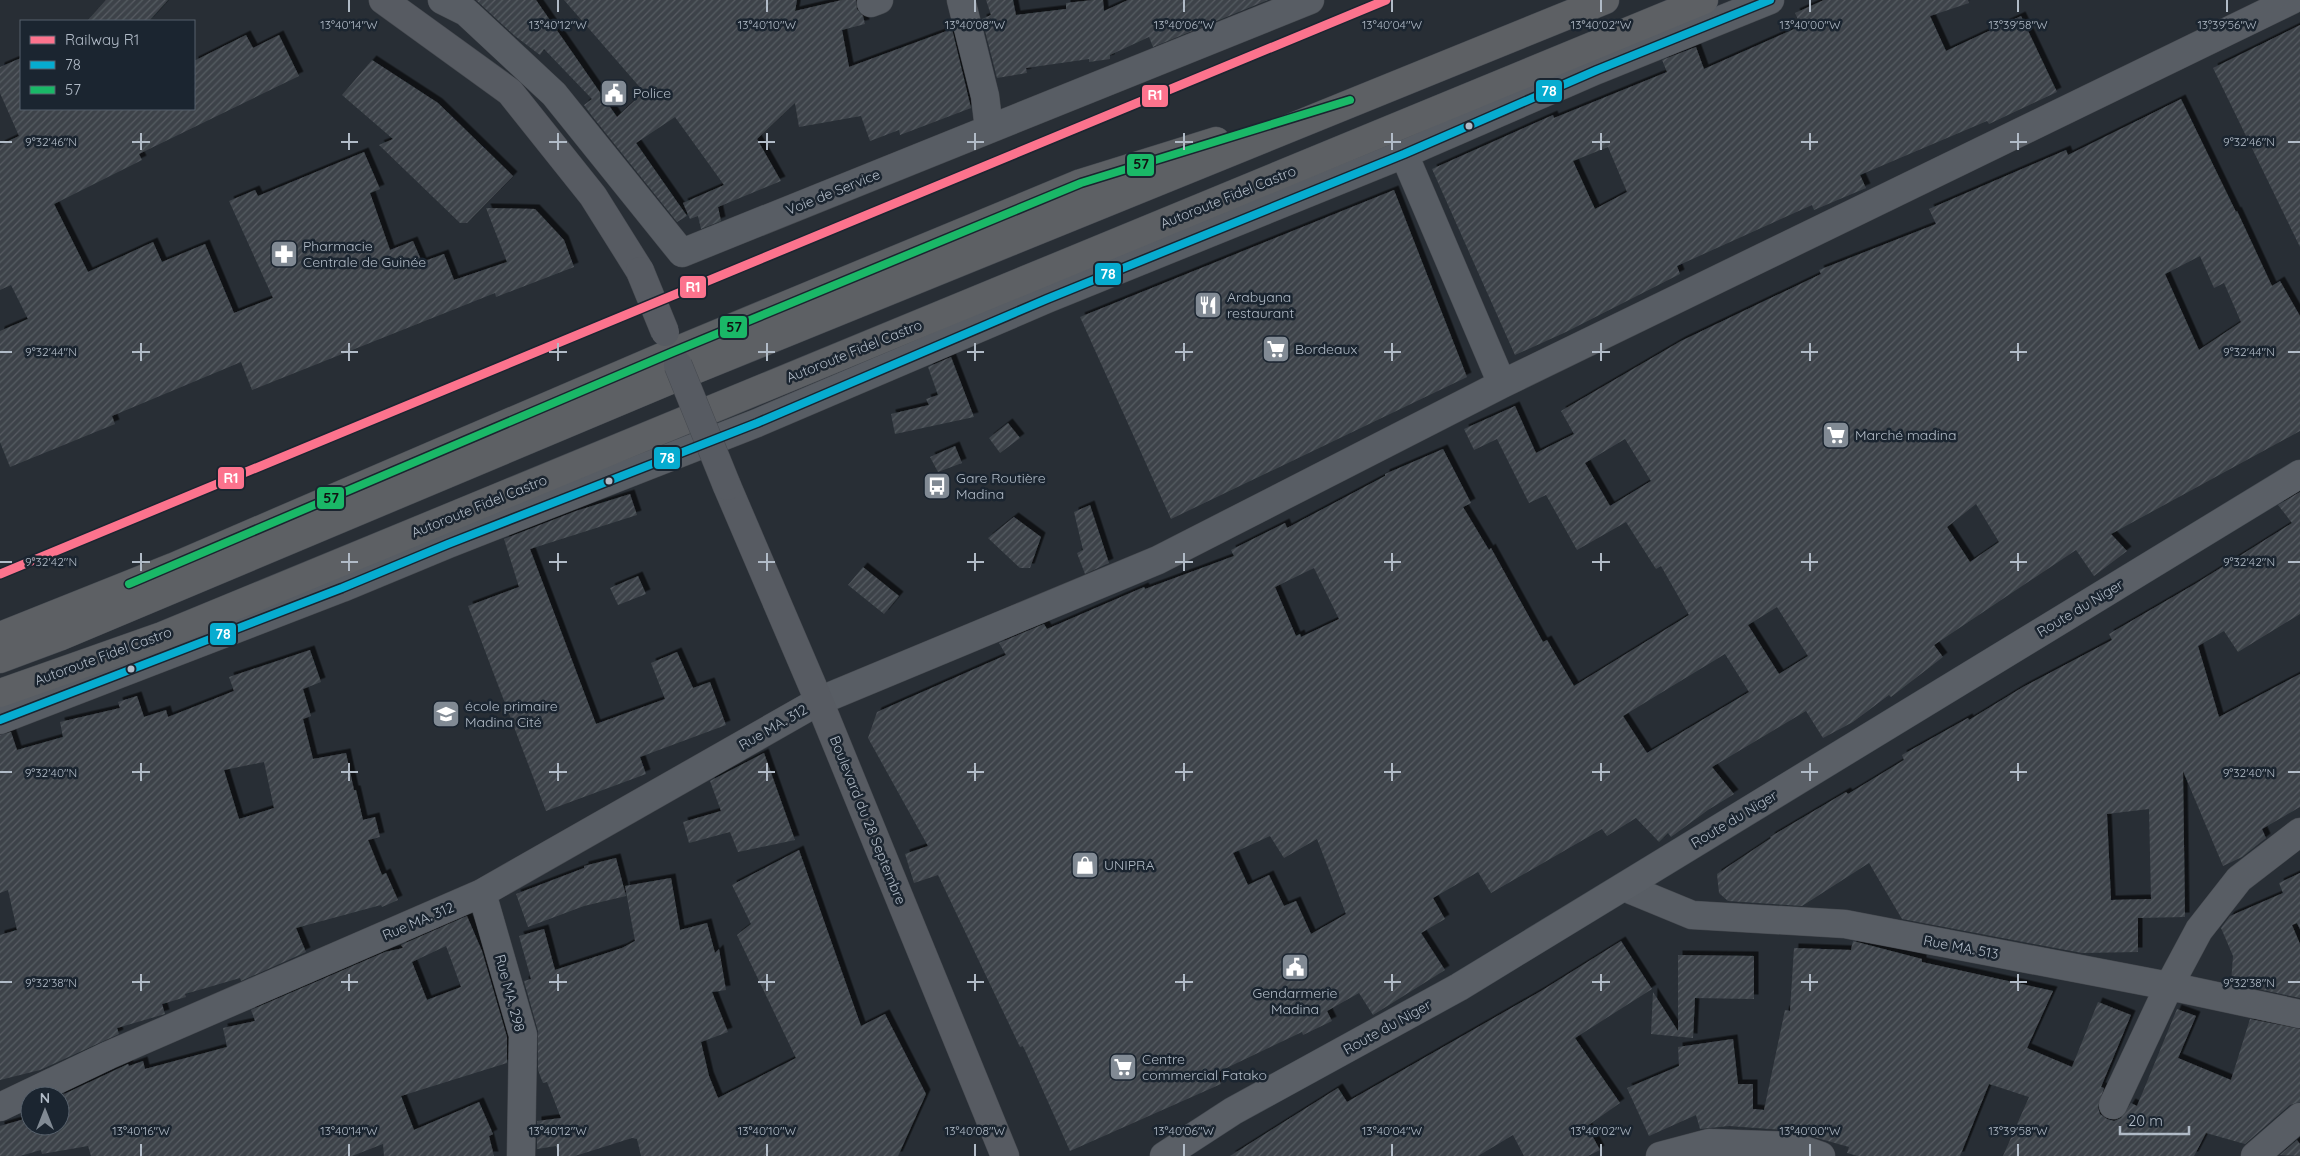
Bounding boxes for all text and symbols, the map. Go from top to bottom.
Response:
text: 13°40'14"W [320,17,378,32]
text: 13°40'12"W [529,17,587,32]
text: 13°40'10"W [738,17,797,32]
text: 13°40'08"W [945,17,1006,32]
text: 13°40'06"W [1154,17,1215,32]
text: 13°40'04"W [1362,17,1422,32]
text: 13°40'02"W [1571,17,1632,32]
text: 13°40'00"W [1780,17,1841,32]
text: 13°39'58"W [1988,17,2048,32]
text: 13°39'56"W [2197,17,2257,32]
legend [20,20,195,110]
text: Railway R1 [65,30,139,49]
text: 78 [65,55,81,74]
public building icon: Police [599,78,629,108]
line badge: 78 [1535,79,1563,103]
text: 57 [65,80,81,99]
text: 78 [1541,82,1557,100]
place label: Police [633,84,671,102]
line badge: R1 [1141,84,1169,108]
text: R1 [1147,86,1163,104]
unlabelled marker [1464,121,1474,131]
text: 9°32'46"N [25,134,77,149]
text: 9°32'46"N [2223,134,2275,149]
line badge: 57 [1126,153,1155,177]
text: 57 [1133,155,1149,173]
street label: Autoroute Fidel Castro [1158,162,1298,232]
street label: Voie de Service [783,165,883,219]
place label: Pharmacie Centrale de Guinée [303,237,426,271]
pharmacy icon: Pharmacie Centrale de Guinée [269,239,299,269]
line badge: 78 [1094,262,1122,286]
text: 78 [1100,265,1116,283]
line badge: R1 [679,275,707,299]
text: R1 [685,278,701,296]
place label: Arabyana restaurant [1227,288,1294,322]
restaurant icon: Arabyana restaurant [1193,290,1223,320]
line badge: 57 [719,315,748,339]
street label: Autoroute Fidel Castro [784,316,924,386]
text: 57 [726,318,742,336]
supermarket icon: Bordeaux [1261,334,1291,364]
place label: Bordeaux [1295,340,1357,358]
text: 9°32'44"N [25,344,77,359]
text: 9°32'44"N [2223,344,2275,359]
supermarket icon: Marché madina [1821,420,1851,450]
place label: Marché madina [1855,426,1956,444]
line badge: 78 [653,446,681,470]
text: 78 [659,449,675,467]
line badge: R1 [217,466,245,490]
text: R1 [223,469,239,487]
place label: Gare Routière Madina [956,469,1046,503]
street label: Autoroute Fidel Castro [409,471,549,541]
bus stop icon: Gare Routière Madina [922,471,952,501]
unlabelled marker [604,476,614,486]
line badge: 57 [316,486,345,510]
text: 57 [323,489,339,507]
text: 9°32'42"N [25,554,77,569]
text: 9°32'42"N [2223,554,2275,569]
street label: Route du Niger [2034,575,2127,641]
line badge: 78 [209,622,237,646]
street label: Autoroute Fidel Castro [32,623,174,689]
text: 78 [215,625,231,643]
unlabelled marker [126,664,136,674]
place label: école primaire Madina Cité [465,697,558,731]
school or university icon: école primaire Madina Cité [431,699,461,729]
street label: Rue MA. 312 [736,700,811,754]
street label: Boulevard du 28 Septembre [826,733,910,907]
text: 9°32'40"N [25,765,77,780]
text: 9°32'40"N [2223,765,2275,780]
street label: Route du Niger [1688,786,1781,852]
shop icon: UNIPRA [1070,850,1100,880]
place label: UNIPRA [1104,856,1154,874]
street label: Rue MA. 312 [379,898,457,944]
street label: Rue MA. 513 [1922,931,2000,963]
street label: Rue MA. 298 [491,952,529,1034]
public building icon: Gendarmerie Madina [1280,952,1310,982]
text: 9°32'38"N [25,975,77,990]
text: 9°32'38"N [2223,975,2275,990]
place label: Gendarmerie Madina [1252,984,1338,1018]
street label: Route du Niger [1340,995,1435,1059]
place label: Centre commercial Fatako [1142,1050,1267,1084]
supermarket icon: Centre commercial Fatako [1108,1052,1138,1082]
north arrow [20,1086,70,1136]
text: N [40,1089,50,1107]
scale bar [2120,1104,2189,1136]
text: 20 m [2128,1111,2163,1130]
text: 13°40'16"W [112,1123,170,1138]
text: 13°40'14"W [320,1123,378,1138]
text: 13°40'12"W [529,1123,587,1138]
text: 13°40'10"W [738,1123,797,1138]
text: 13°40'08"W [945,1123,1006,1138]
text: 13°40'06"W [1154,1123,1215,1138]
text: 13°40'04"W [1362,1123,1422,1138]
text: 13°40'02"W [1571,1123,1632,1138]
text: 13°40'00"W [1780,1123,1841,1138]
text: 13°39'58"W [1988,1123,2048,1138]

